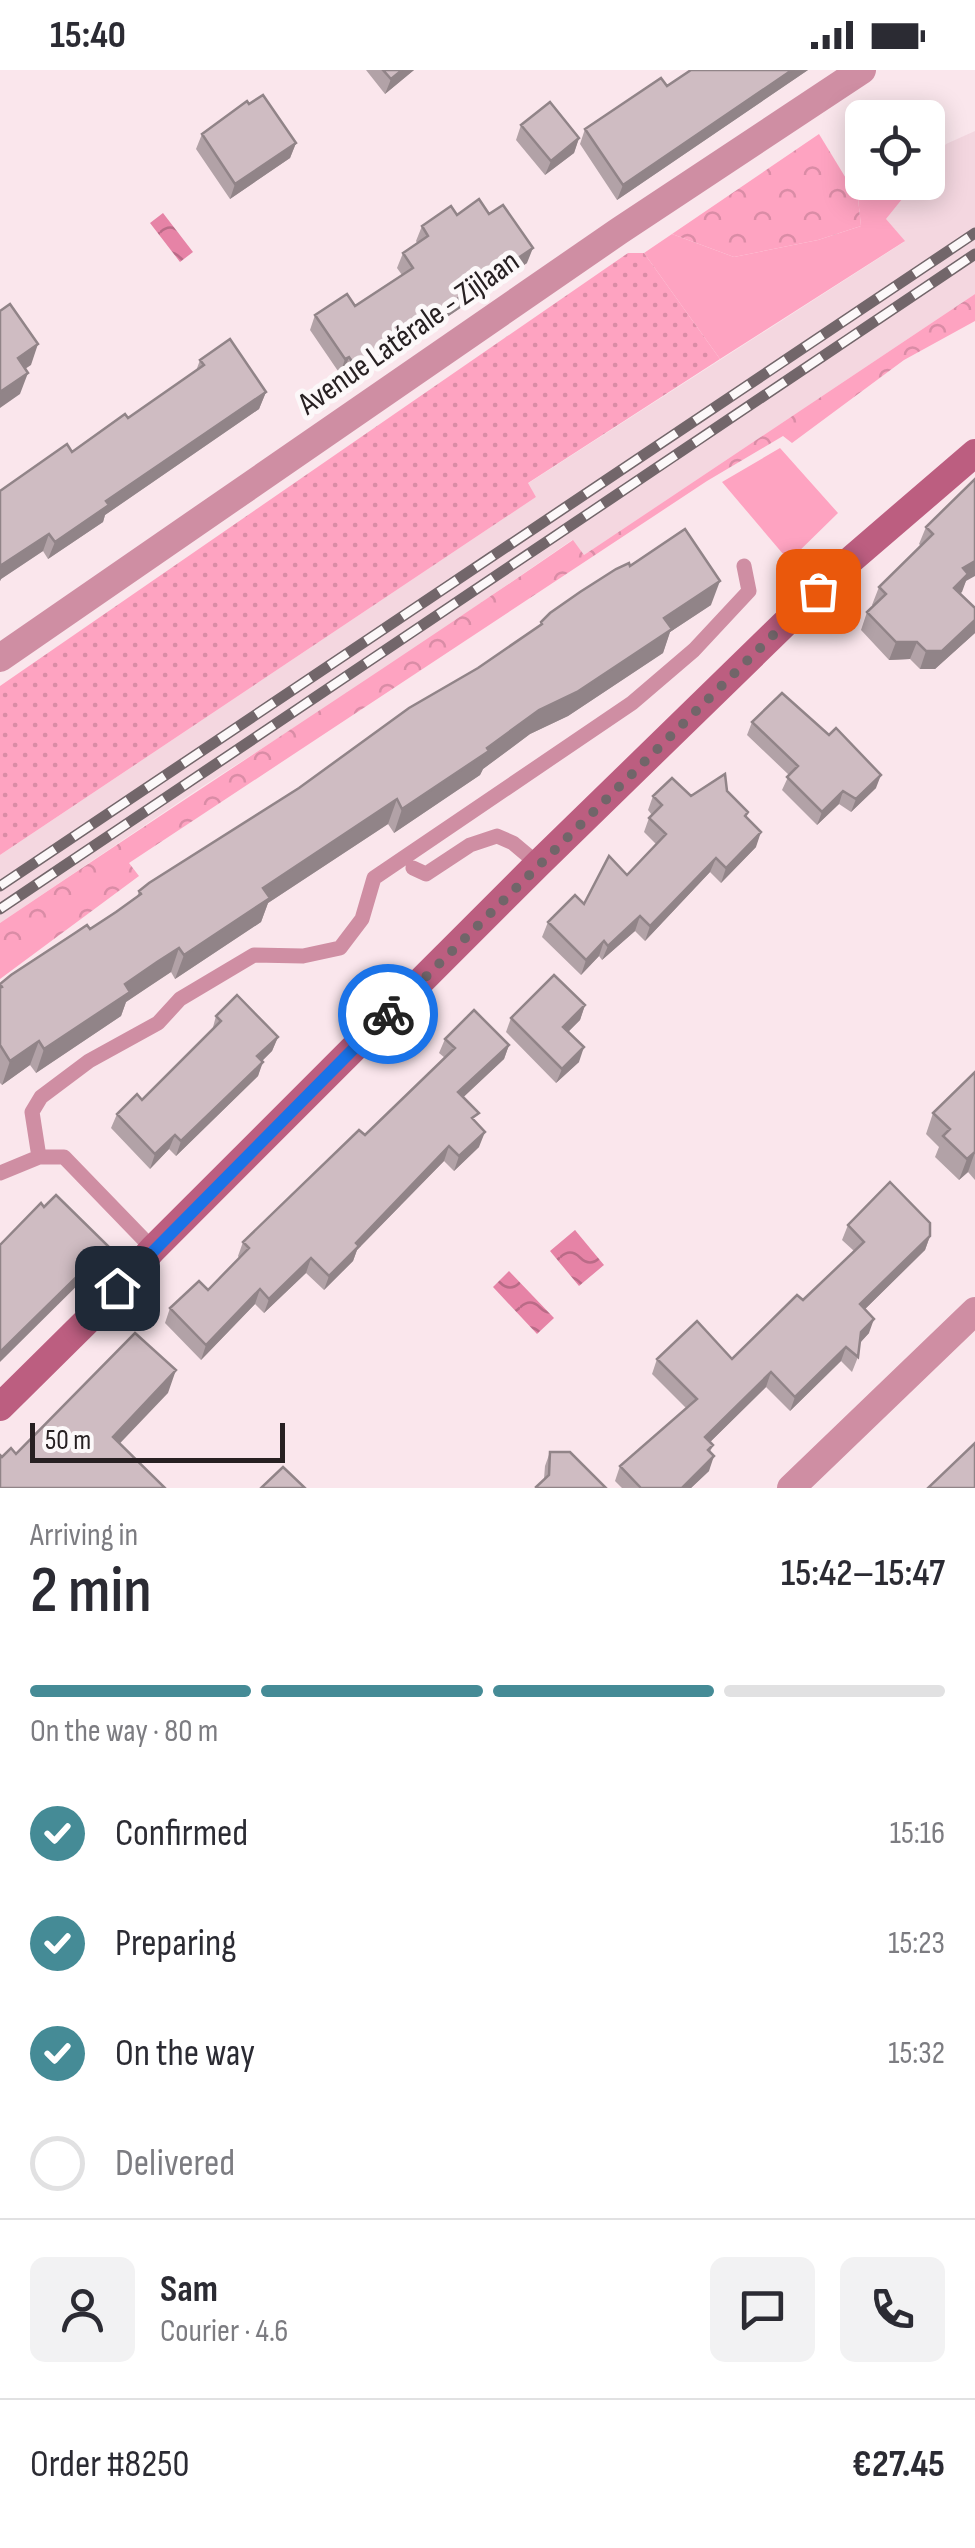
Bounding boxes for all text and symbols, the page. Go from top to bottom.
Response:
text: 15:40 [50,13,126,58]
map controls [845,100,945,200]
button: locate [845,100,945,200]
street label: Avenue Latérale - Zijlaan [290,242,527,424]
pin [776,549,861,634]
icon: bag [791,564,846,619]
courier [338,964,438,1064]
icon: bike [361,987,416,1042]
pin [75,1246,160,1331]
icon: home [90,1261,145,1316]
scale bar [30,1418,285,1462]
text: 50 m [45,1424,91,1457]
text: Arriving in [30,1516,138,1555]
text: 15:42–15:47 [781,1551,945,1596]
text: 2 min [30,1553,152,1631]
text: On the way · 80 m [30,1712,218,1751]
icon: check [30,1806,85,1861]
text: Confirmed [115,1811,248,1856]
text: 15:16 [890,1814,945,1853]
icon: check [30,1916,85,1971]
text: Preparing [115,1921,236,1966]
text: 15:23 [888,1924,945,1963]
icon: check [30,2026,85,2081]
text: On the way [115,2031,255,2076]
text: 15:32 [888,2034,945,2073]
text: Delivered [115,2141,235,2186]
button: person [30,2257,135,2362]
button: chat [710,2257,815,2362]
button: phone [840,2257,945,2362]
text: Sam [160,2267,218,2312]
text: Courier · 4.6 [160,2312,288,2351]
text: Order #8250 [30,2442,189,2487]
text: €27.45 [852,2442,945,2487]

